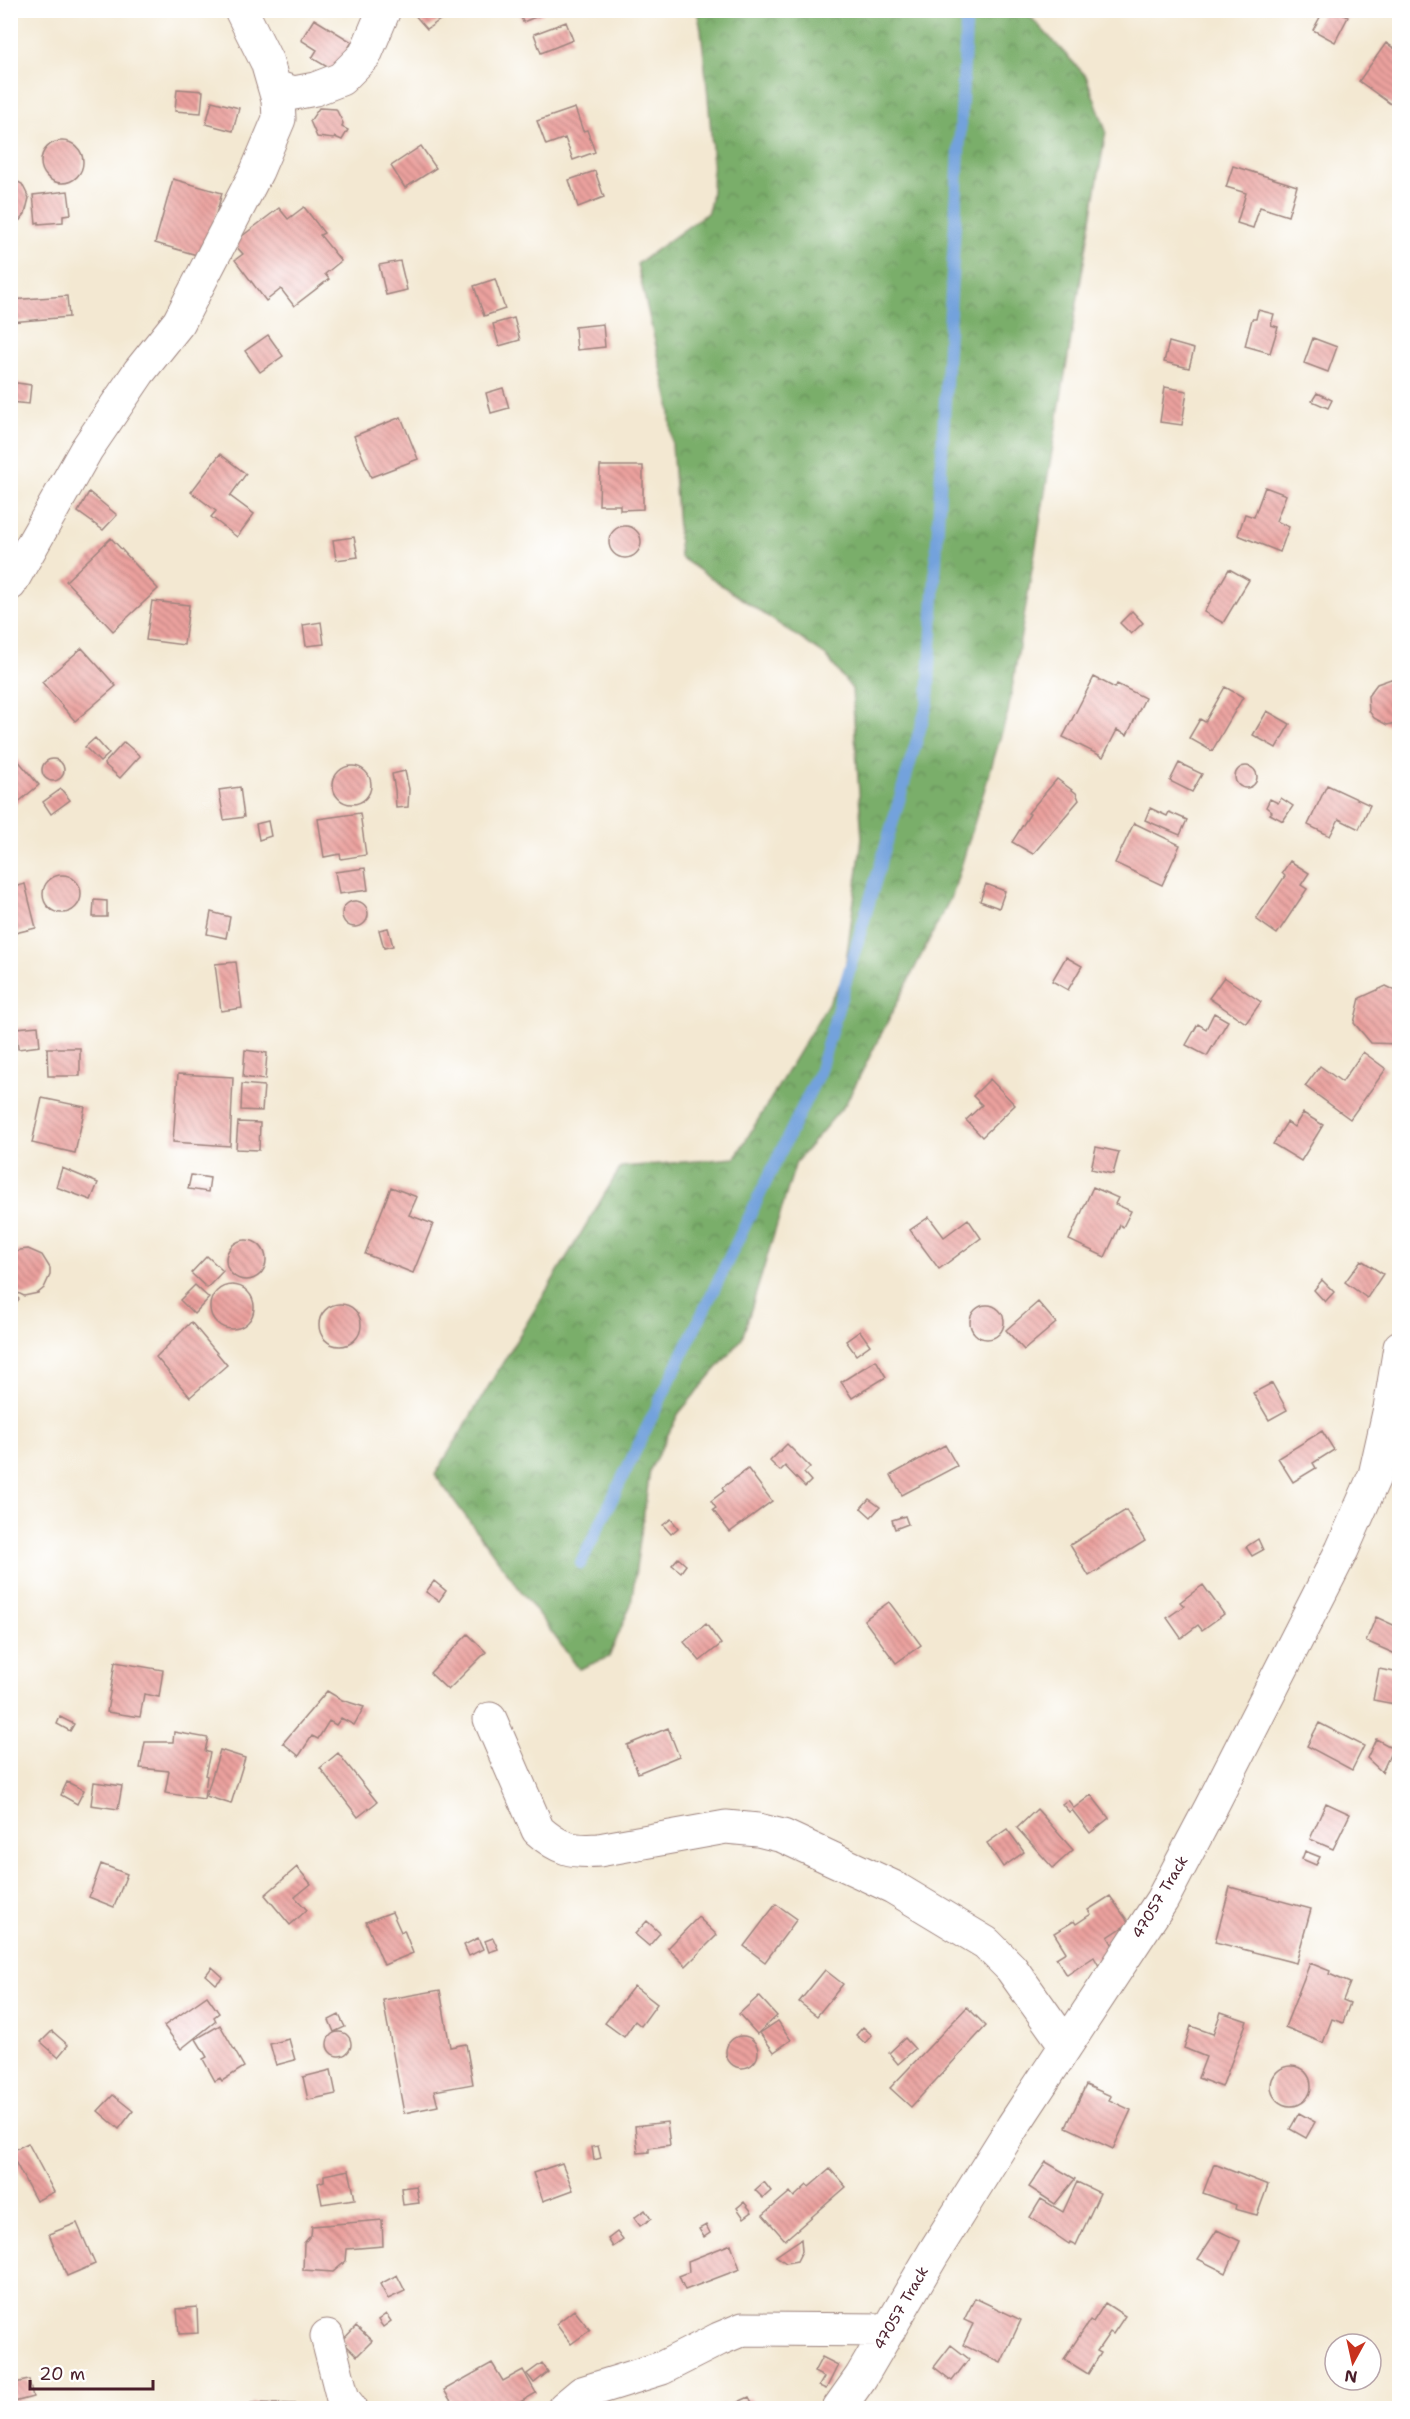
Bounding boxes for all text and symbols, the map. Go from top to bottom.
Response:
street label: 47057 Track [1127,1852,1193,1942]
street label: 47057 Track [869,2263,933,2353]
north arrow [1323,2332,1383,2392]
scale bar [30,2353,153,2391]
text: 20 m [39,2362,85,2386]
text: N [1343,2365,1359,2388]

